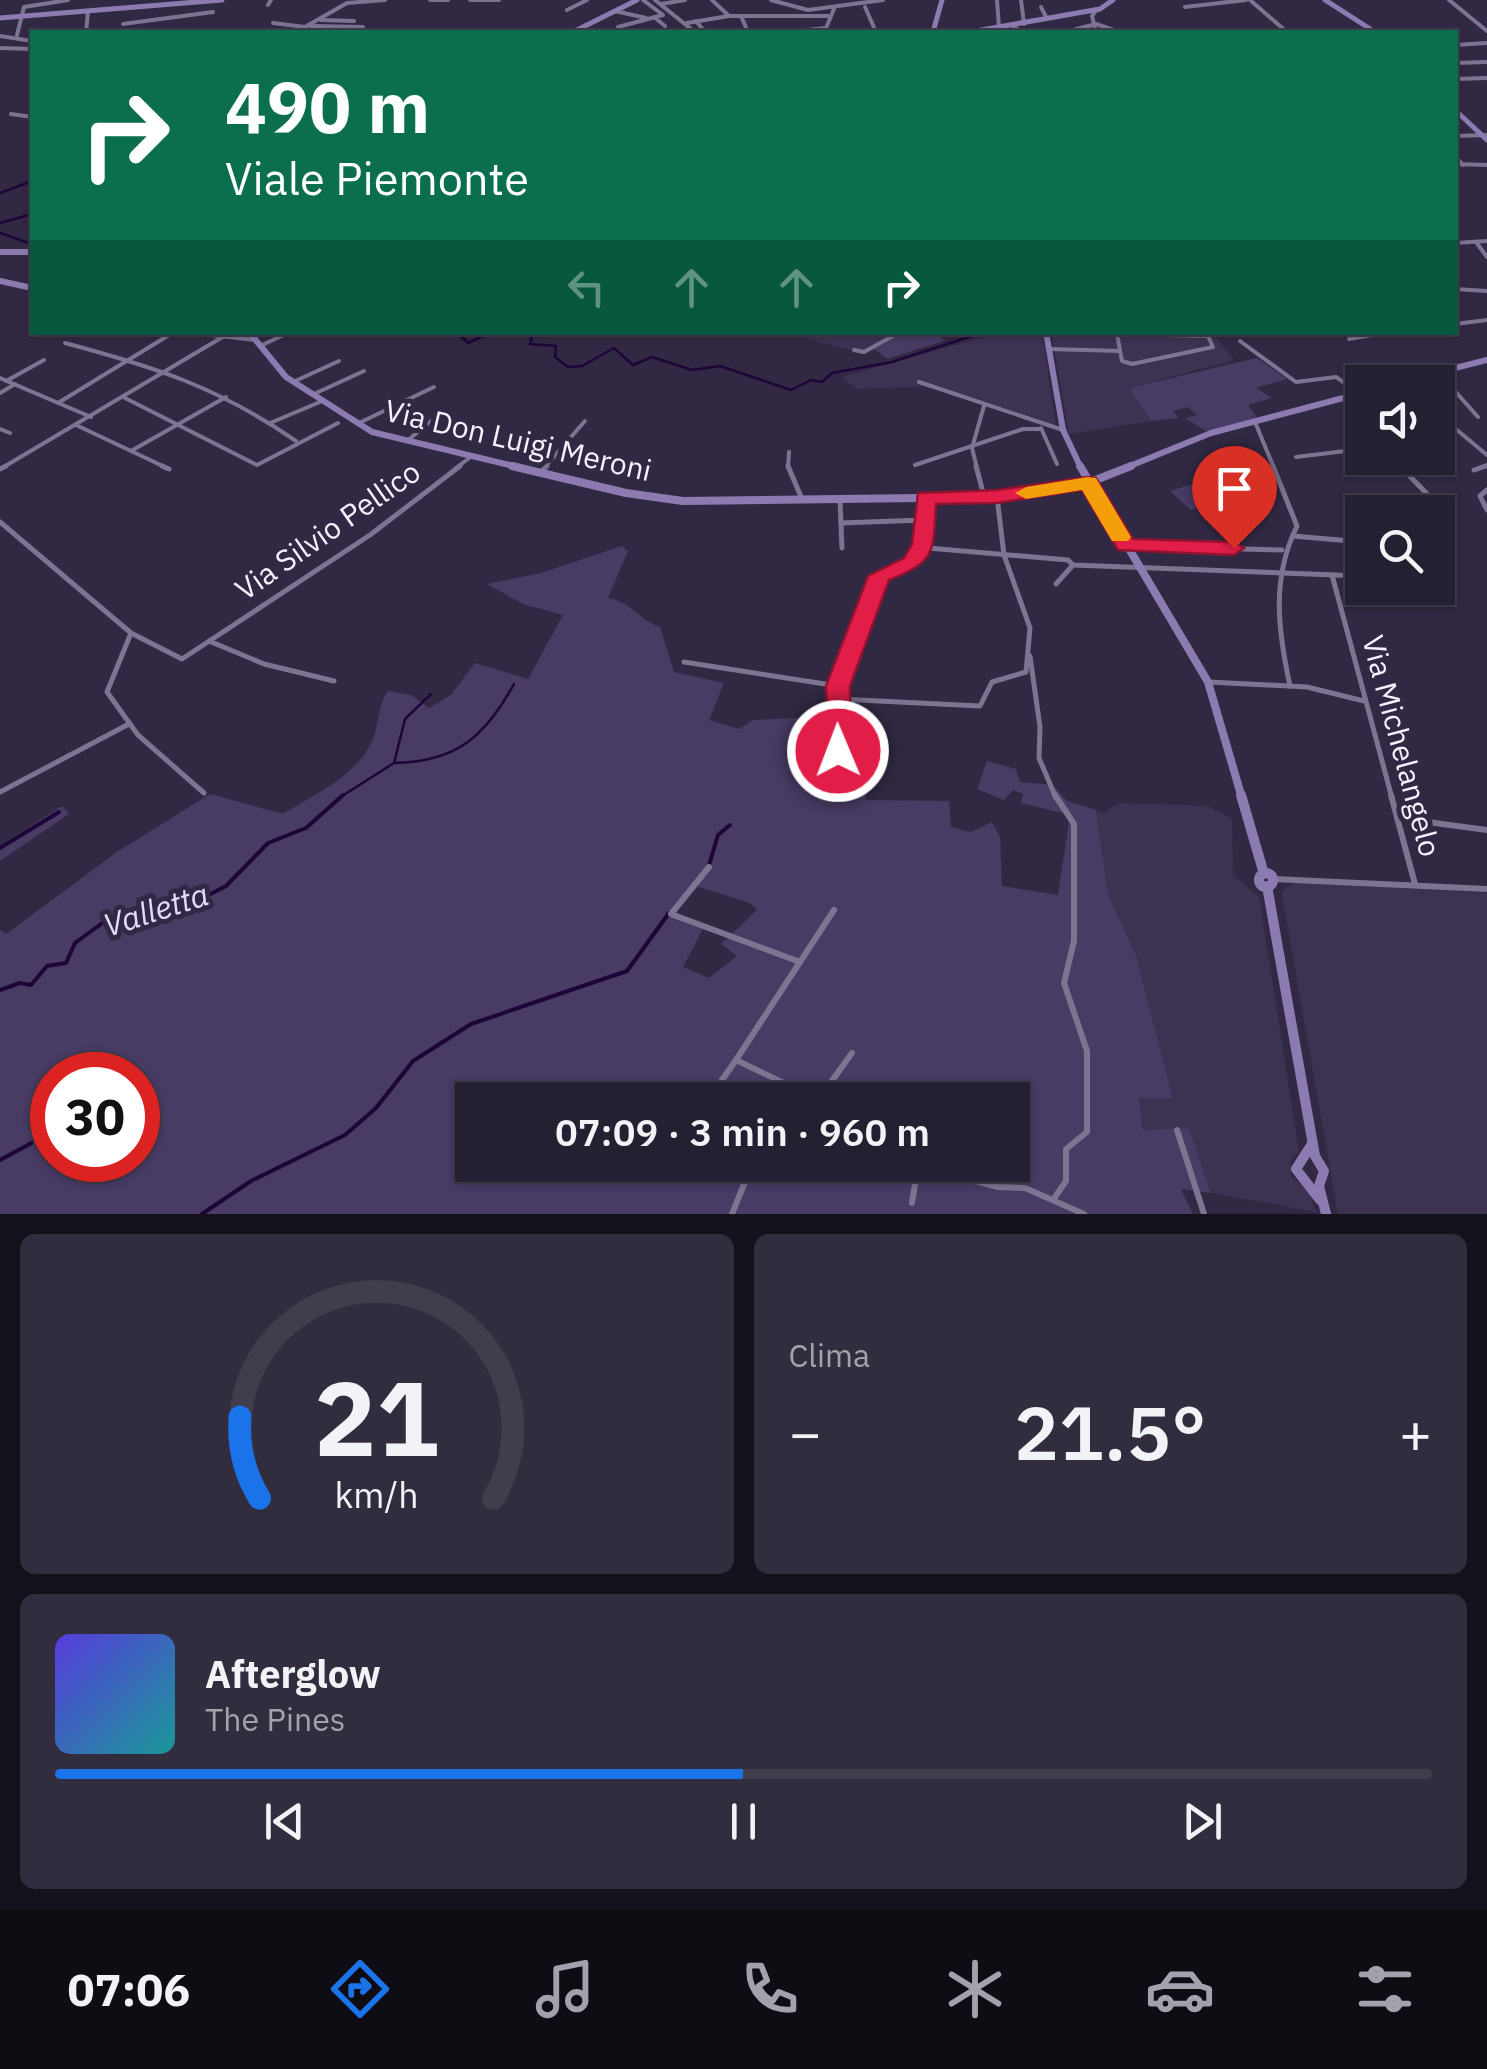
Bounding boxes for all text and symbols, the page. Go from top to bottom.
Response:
text: 490 m [225,61,430,152]
icon: right [60,70,190,200]
text: Viale Piemonte [225,149,529,207]
icon: left [559,260,614,315]
icon: ahead [664,260,719,315]
icon: ahead [769,260,824,315]
icon: right [874,260,929,315]
map controls [1345,365,1455,605]
button: sound [1345,365,1455,475]
street label: Via Don Luigi Meroni [381,390,656,489]
pin [1192,446,1277,549]
street label: Via Silvio Pellico [227,451,427,608]
icon: arrive [1207,461,1262,516]
button: search [1345,495,1455,605]
street label: Via Michelangelo [1354,631,1451,861]
position arrow [786,699,890,803]
water label: Valletta [98,872,214,946]
speed limit sign: 30 [30,1052,160,1182]
text: 07:09 · 3 min · 960 m [555,1107,930,1156]
text: Clima [789,1334,870,1376]
text: 21 [314,1349,439,1485]
text: 21.5° [1014,1383,1207,1481]
text: − [789,1397,822,1468]
text: + [1399,1397,1432,1468]
text: km/h [335,1471,419,1518]
text: Afterglow [205,1649,381,1698]
text: The Pines [205,1698,345,1740]
icon: previous [257,1794,312,1849]
icon: pause [716,1794,771,1849]
icon: next [1175,1794,1230,1849]
icon: directions [325,1954,395,2024]
icon: music [530,1954,600,2024]
icon: phone [735,1954,805,2024]
icon: climate [940,1954,1010,2024]
icon: car [1145,1954,1215,2024]
icon: filters [1350,1954,1420,2024]
text: 07:06 [67,1960,190,2018]

